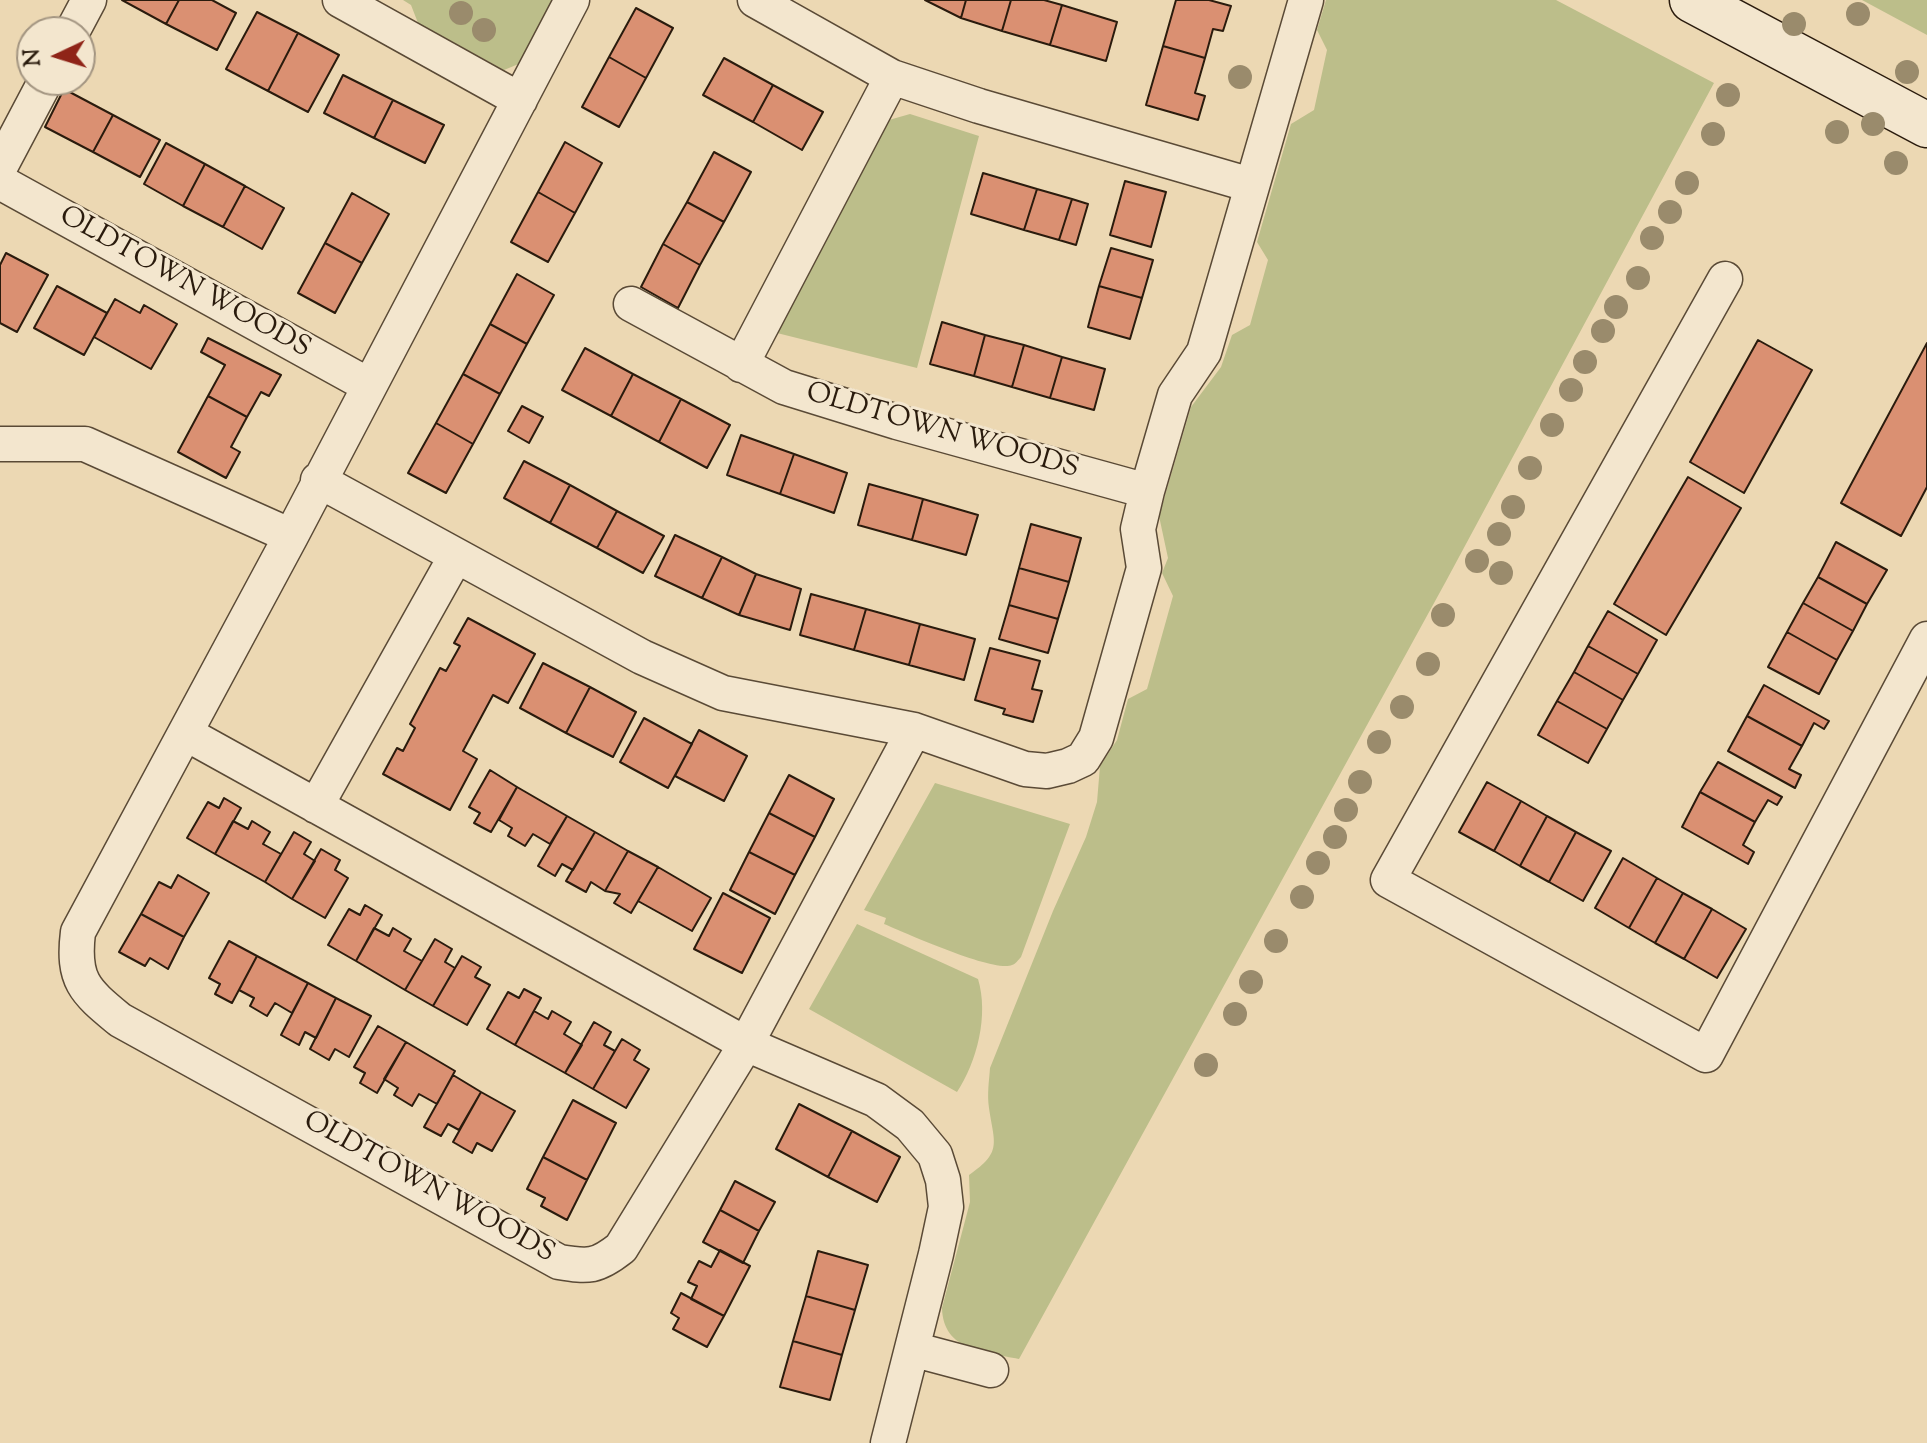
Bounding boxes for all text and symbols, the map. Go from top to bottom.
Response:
north arrow [16,16,96,96]
text: N [17,48,51,67]
street label: OLDTOWN WOODS [52,201,316,367]
street label: OLDTOWN WOODS [802,378,1082,488]
street label: OLDTOWN WOODS [296,1106,560,1272]

